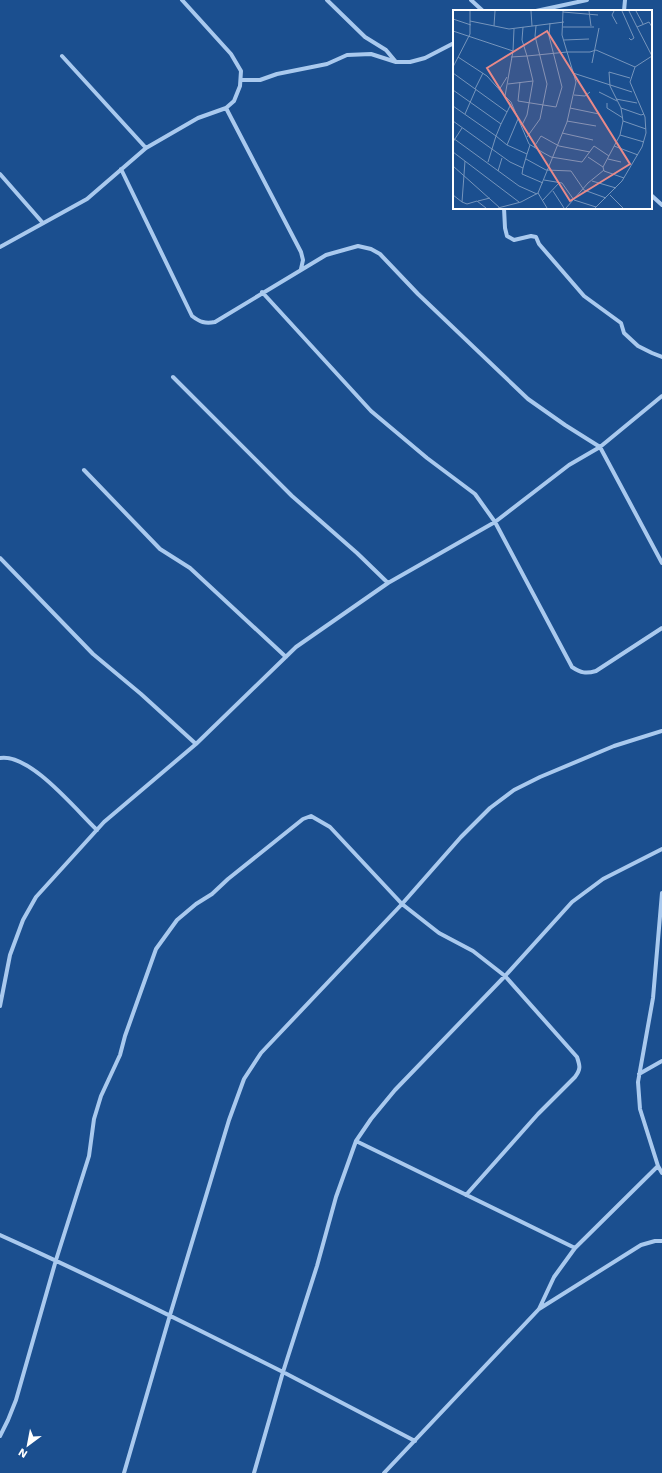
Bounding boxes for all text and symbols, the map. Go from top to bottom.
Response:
inset map [453,10,652,209]
north arrow [8,1425,48,1465]
text: N [16,1445,30,1461]

